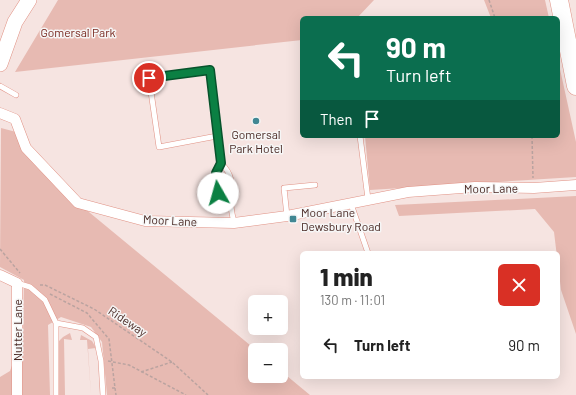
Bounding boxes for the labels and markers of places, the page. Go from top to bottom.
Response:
pin [132,61,166,95]
marker: Gomersal Park Hotel [251,116,261,126]
place label: Gomersal Park Hotel [229,127,283,155]
place label: Moor Lane Dewsbury Road [301,205,381,233]
marker: Moor Lane Dewsbury Road [288,214,298,224]

